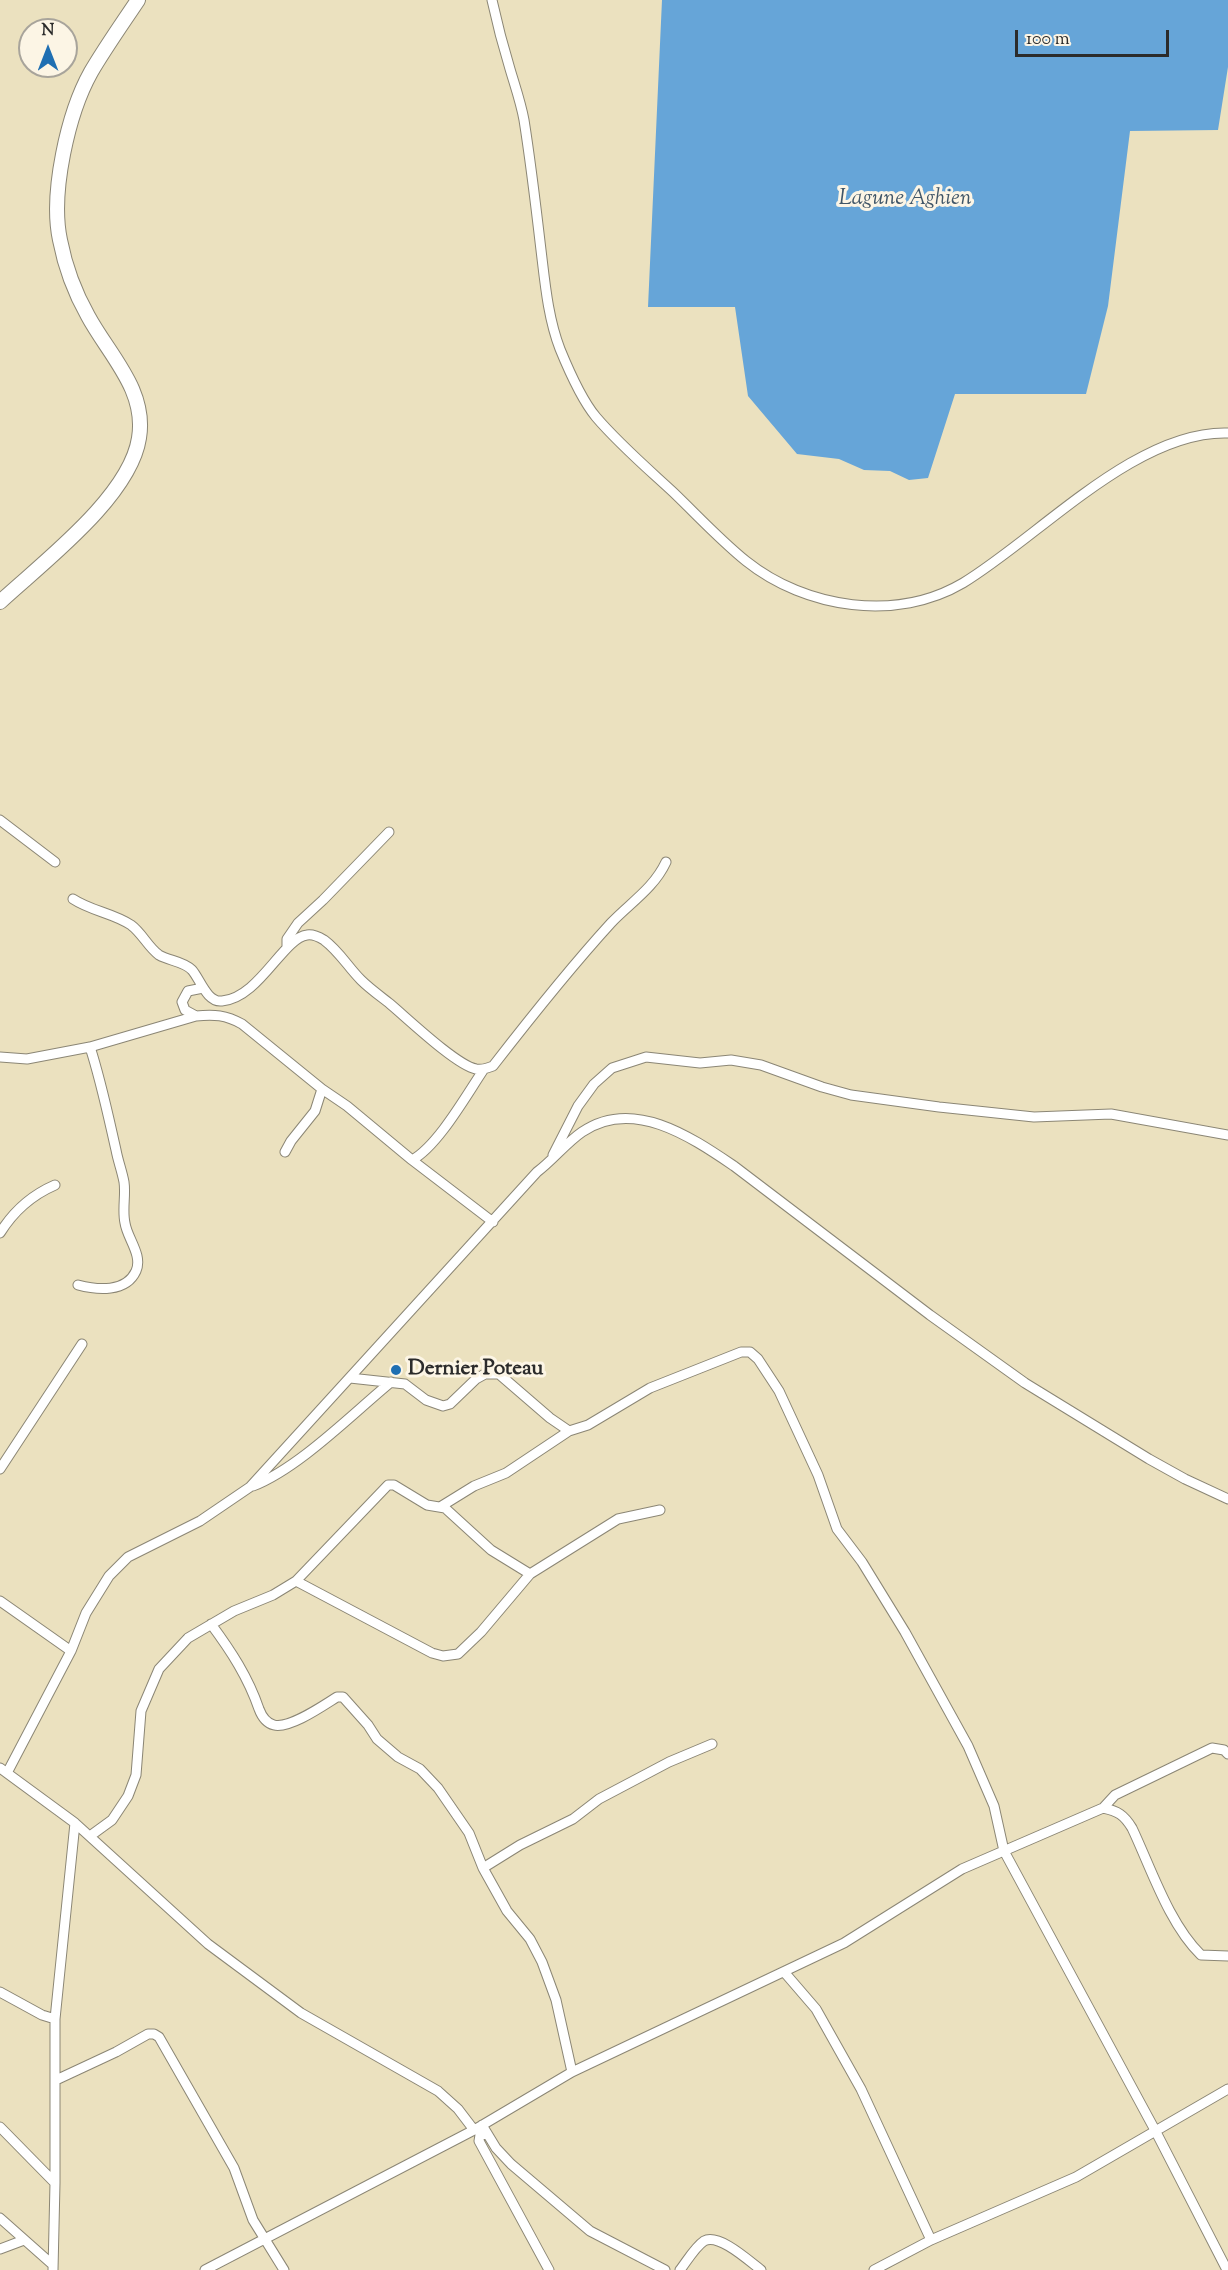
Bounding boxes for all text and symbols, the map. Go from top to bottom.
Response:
north arrow [18,18,78,78]
scale bar [1018,18,1172,56]
text: N [42,20,54,43]
text: 100 m [1026,27,1070,53]
water label: Lagune Aghien [839,187,971,213]
place label: Dernier Poteau [408,1357,543,1383]
marker: Dernier Poteau [389,1363,403,1377]

